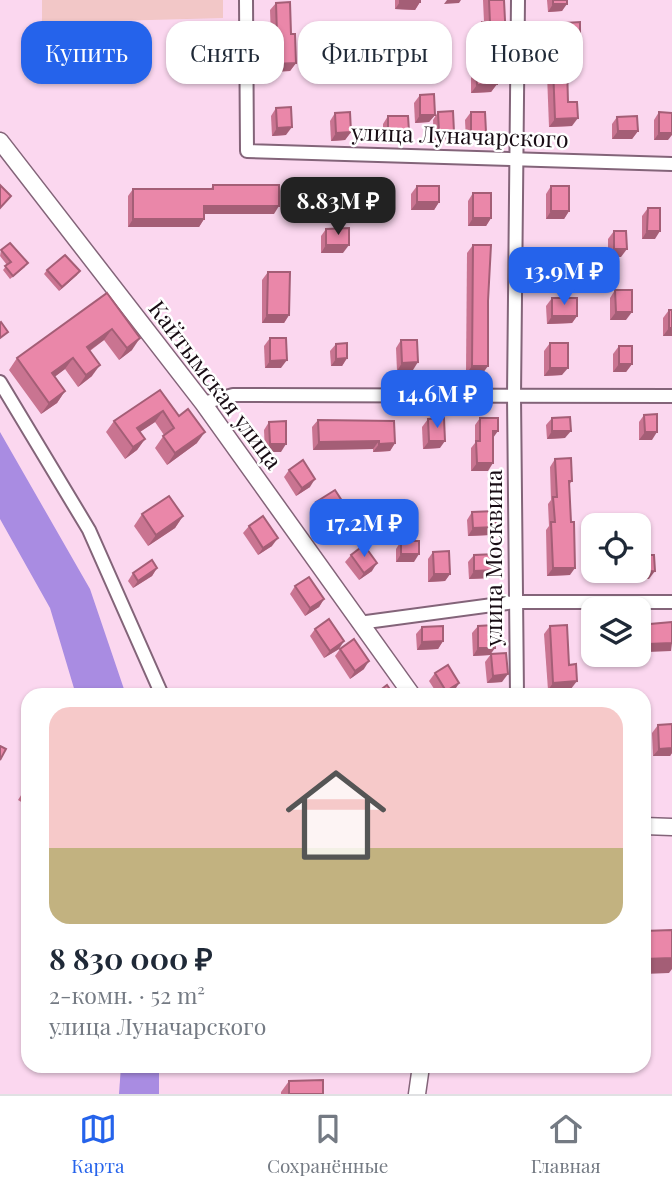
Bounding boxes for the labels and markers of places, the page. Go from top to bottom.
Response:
pin: 8.83M ₽ [273,177,403,237]
pin: 13.9M ₽ [499,247,629,307]
pin: 14.6M ₽ [372,370,502,430]
pin: 17.2M ₽ [299,500,429,559]

